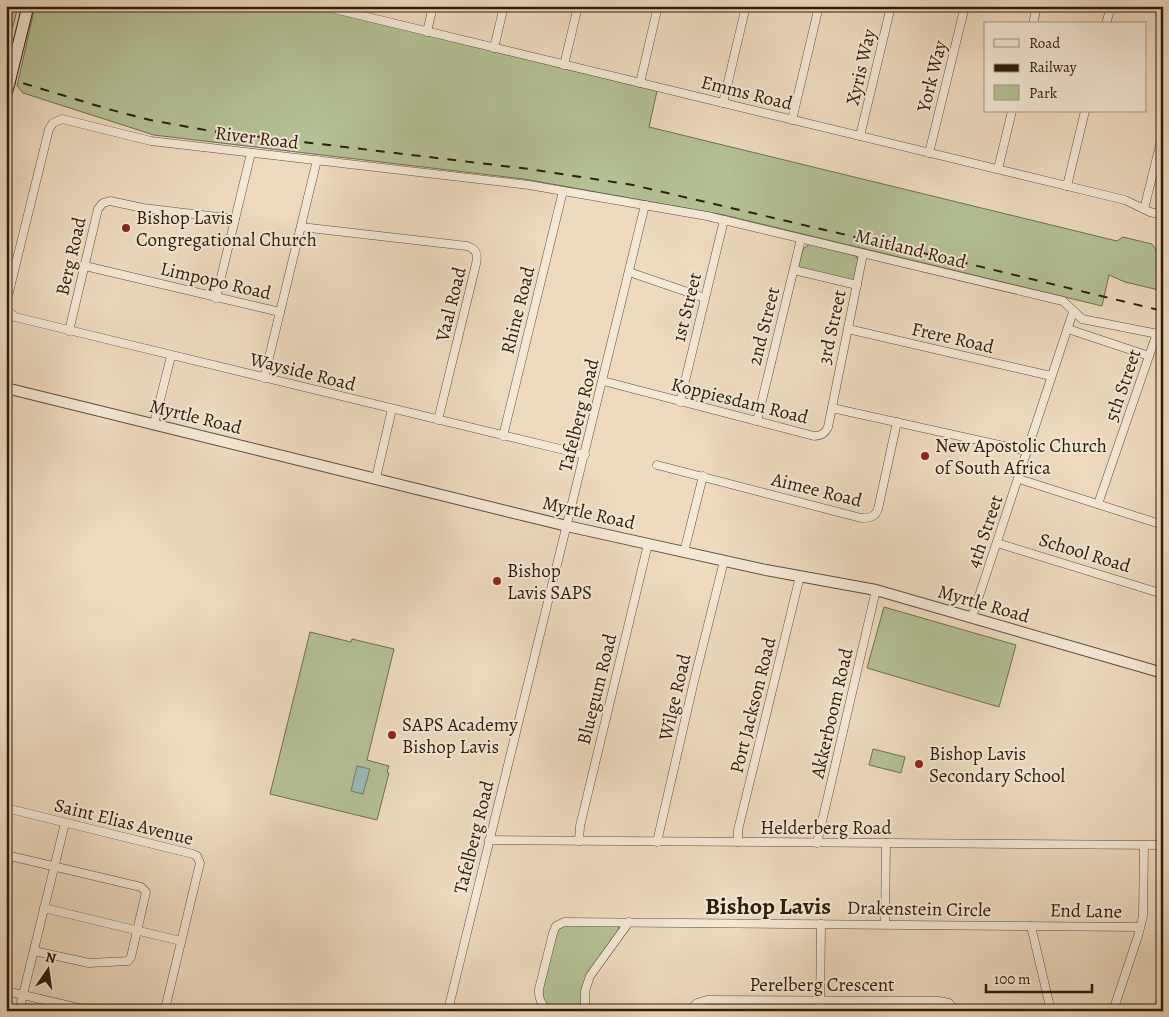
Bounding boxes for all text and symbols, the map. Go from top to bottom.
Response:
legend [984,22,1146,112]
street label: Xyris Way [840,26,882,108]
text: Road [1029,33,1061,53]
street label: York Way [910,37,953,116]
text: Railway [1029,57,1077,77]
street label: Emms Road [698,69,796,117]
text: Park [1029,83,1058,103]
street label: River Road [214,120,301,156]
place label: Bishop Lavis Congregational Church [136,205,317,253]
street label: Berg Road [49,214,93,298]
marker: Bishop Lavis Congregational Church [120,222,132,234]
street label: Maitland Road [852,223,970,276]
street label: Limpopo Road [158,256,275,307]
street label: Rhine Road [495,263,542,357]
street label: Vaal Road [429,264,473,345]
street label: 1st Street [666,270,708,345]
street label: 2nd Street [742,284,786,368]
street label: 3rd Street [811,287,853,367]
street label: Frere Road [909,316,997,360]
street label: Wayside Road [246,346,359,398]
street label: 5th Street [1098,346,1147,425]
street label: Tafelberg Road [552,355,606,474]
street label: Koppiesdam Road [668,371,812,431]
street label: Myrtle Road [147,393,245,441]
place label: New Apostolic Church of South Africa [935,433,1107,481]
marker: New Apostolic Church of South Africa [919,450,931,462]
street label: Aimee Road [768,466,865,514]
street label: Myrtle Road [540,490,638,536]
street label: 4th Street [960,491,1010,571]
street label: School Road [1036,527,1135,579]
place label: Bishop Lavis SAPS [507,558,592,606]
marker: Bishop Lavis SAPS [491,575,503,587]
street label: Myrtle Road [935,578,1033,630]
street label: Bluegum Road [571,630,624,747]
street label: Port Jackson Road [724,634,783,776]
street label: Akkerboom Road [804,645,860,782]
street label: Wilge Road [652,651,698,744]
place label: SAPS Academy Bishop Lavis [402,712,518,760]
marker: SAPS Academy Bishop Lavis [386,729,398,741]
place label: Bishop Lavis Secondary School [929,741,1066,789]
marker: Bishop Lavis Secondary School [913,758,925,770]
street label: Tafelberg Road [447,777,501,896]
street label: Saint Elias Avenue [52,792,196,852]
street label: Helderberg Road [760,815,892,841]
district label: Bishop Lavis [705,890,831,922]
street label: Drakenstein Circle [847,895,991,923]
street label: End Lane [1050,897,1122,925]
north arrow [22,944,72,994]
text: N [44,947,58,968]
scale bar [986,962,1093,994]
text: 100 m [994,969,1031,989]
street label: Perelberg Crescent [750,972,894,998]

